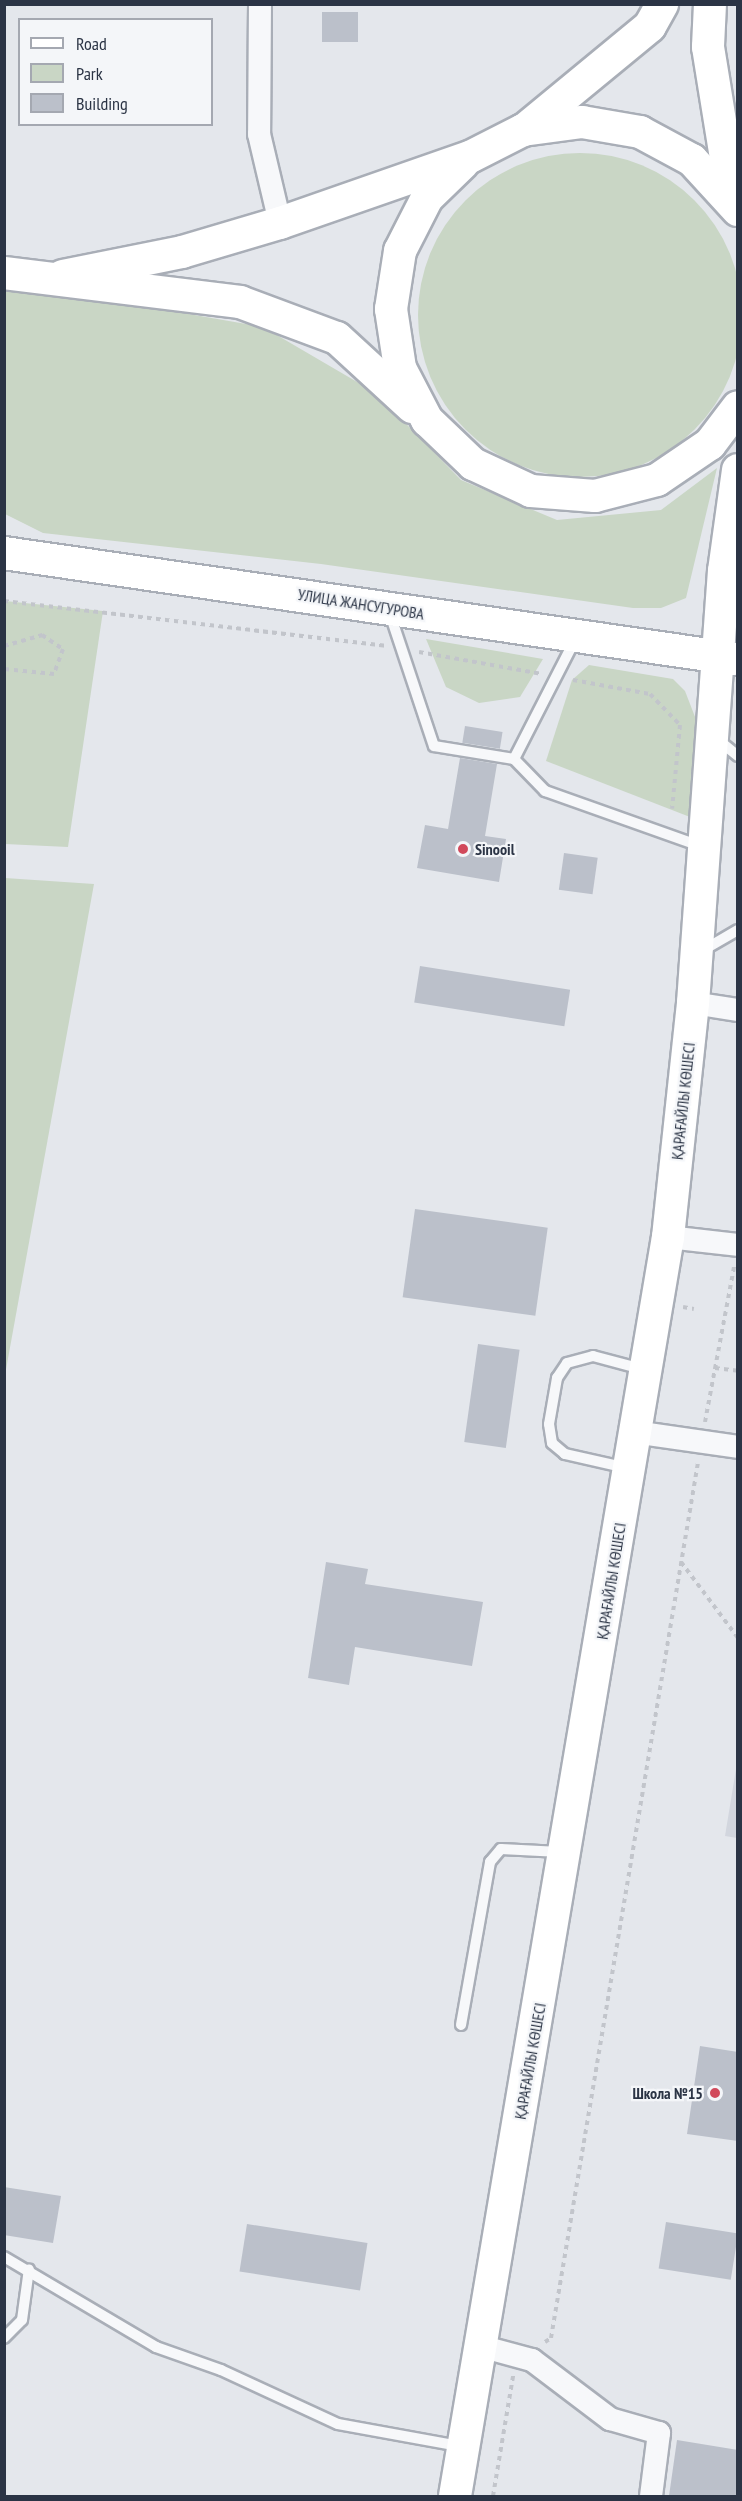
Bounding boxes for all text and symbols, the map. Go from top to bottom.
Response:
legend [18,18,213,126]
text: Road [76,32,107,55]
text: Park [76,62,103,85]
text: Building [76,92,128,115]
street label: УЛИЦА ЖАНСУГУРОВА [296,584,426,624]
place label: Sinooil [475,839,515,859]
marker: Sinooil [456,842,470,856]
street label: ҚАРАҒАЙЛЫ КӨШЕСІ [667,1041,699,1161]
street label: ҚАРАҒАЙЛЫ КӨШЕСІ [592,1521,630,1641]
street label: ҚАРАҒАЙЛЫ КӨШЕСІ [510,2001,550,2121]
place label: Школа №15 [632,2083,703,2103]
marker: Школа №15 [708,2086,722,2100]

